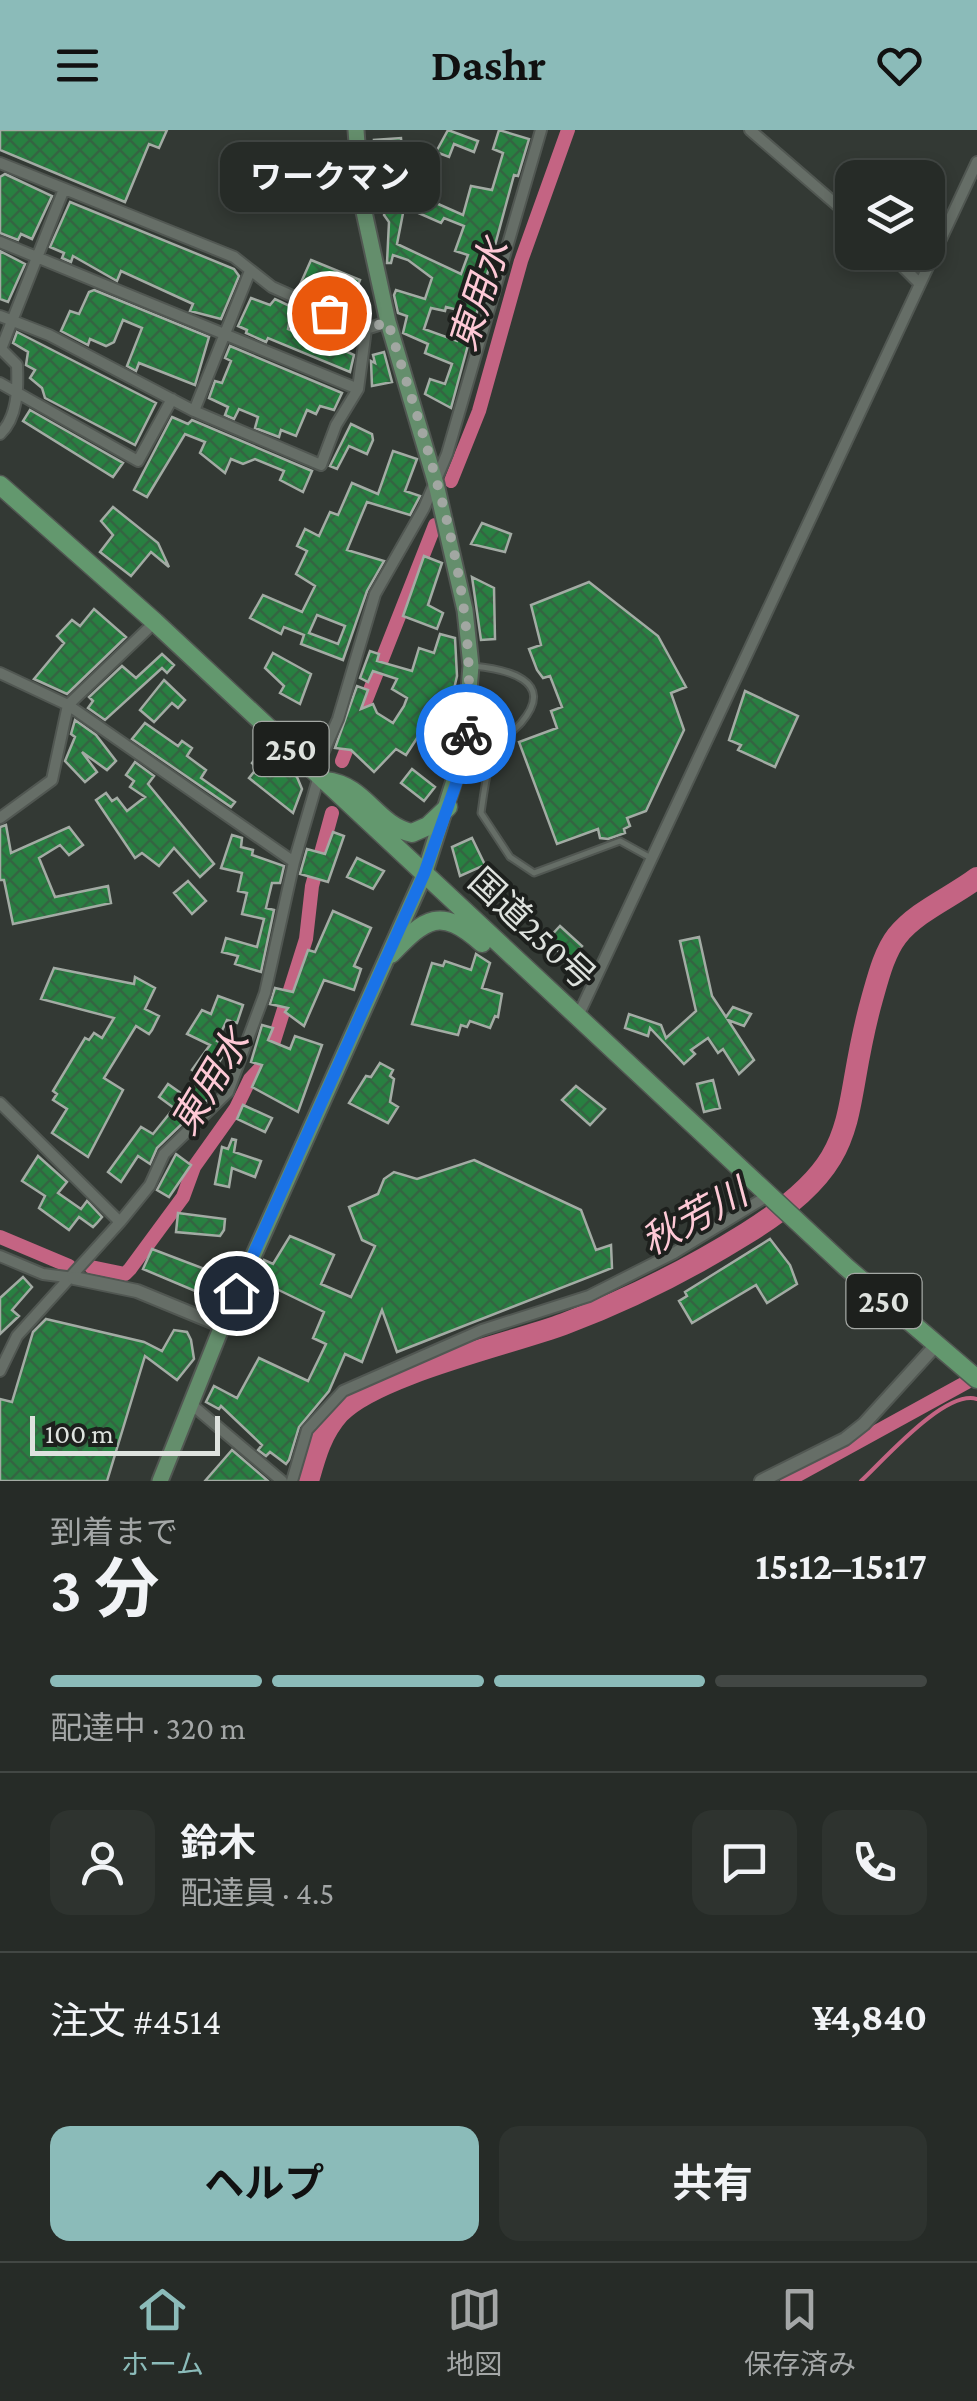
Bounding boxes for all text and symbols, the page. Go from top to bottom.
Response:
icon: menu [50,38,105,93]
icon: heart [872,38,927,93]
text: Dashr [431,40,546,90]
callout: ワークマン [219,143,439,213]
text: ワークマン [250,159,410,195]
map controls [835,160,945,270]
button: layers [835,160,945,270]
water label: 東用水 [441,231,518,356]
pin [287,271,372,356]
icon: bag [302,286,357,341]
courier [416,684,516,784]
icon: bike [439,707,494,762]
road number: 250 [254,722,328,776]
street label: 国道250号 [461,861,603,997]
water label: 東用水 [163,1019,259,1142]
water label: 秋芳川 [634,1169,758,1263]
pin [194,1251,279,1336]
icon: home [209,1266,264,1321]
road number: 250 [846,1274,922,1328]
scale bar [30,1411,220,1456]
text: 100 m [45,1418,114,1449]
text: 到着まで [50,1514,178,1550]
text: 15:12–15:17 [755,1545,927,1587]
text: 3 分 [50,1553,159,1625]
text: 配達中 · 320 m [50,1710,246,1746]
button: person [50,1810,155,1915]
button: chat [692,1810,797,1915]
button: phone [822,1810,927,1915]
text: 鈴木 [180,1822,256,1864]
text: 配達員 · 4.5 [180,1875,334,1911]
text: ¥4,840 [812,1996,927,2038]
text: 注文 #4514 [50,2000,222,2042]
button: ヘルプ [50,2126,479,2241]
button: 共有 [499,2126,927,2241]
tab: ホーム [121,2282,204,2382]
tab: 地図 [446,2282,502,2382]
tab: 保存済み [744,2282,856,2382]

